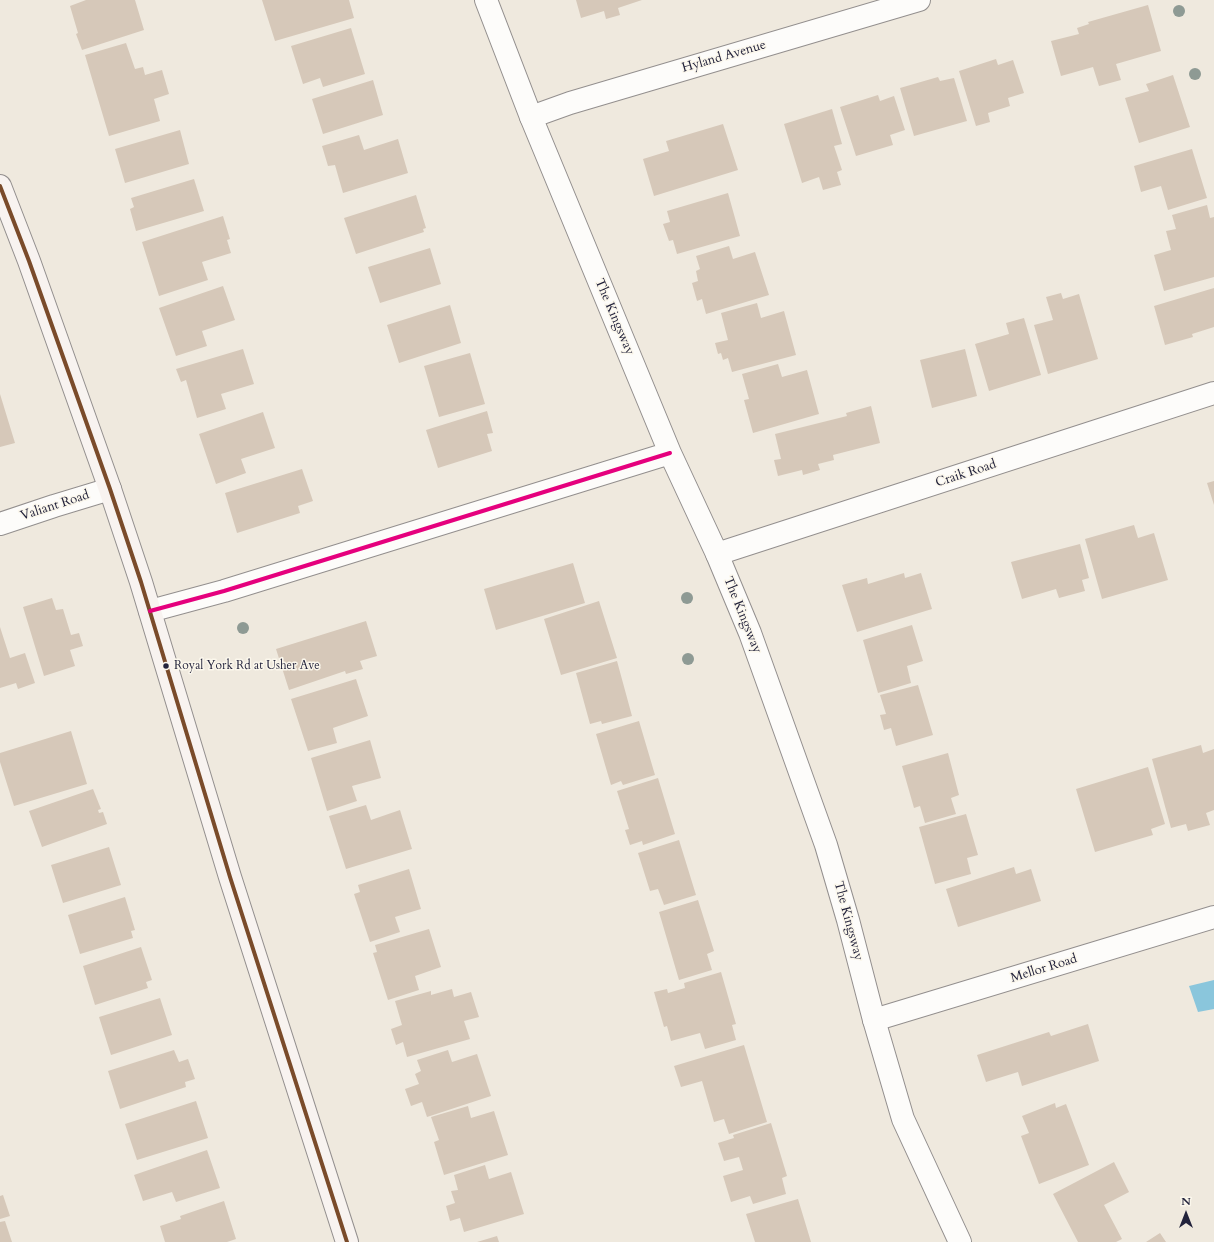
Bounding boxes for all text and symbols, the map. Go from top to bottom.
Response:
street label: Hyland Avenue [680,38,768,76]
street label: The Kingsway [591,277,637,357]
street label: Craik Road [934,457,998,491]
street label: Valiant Road [19,488,91,524]
street label: The Kingsway [720,574,764,656]
place label: Royal York Rd at Usher Ave [174,659,320,673]
marker: Royal York Rd at Usher Ave [161,661,171,671]
street label: The Kingsway [830,880,866,962]
street label: Mellor Road [1009,952,1079,986]
north arrow [1166,1194,1206,1234]
text: N [1181,1194,1191,1209]

